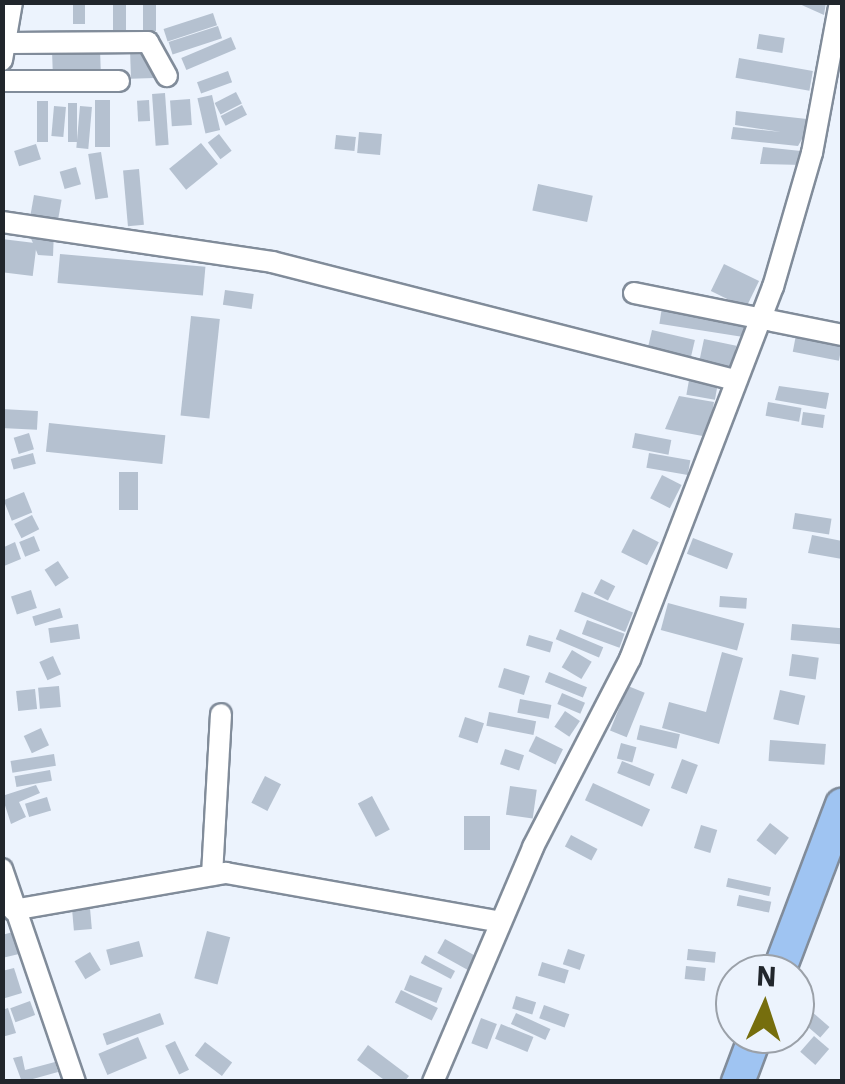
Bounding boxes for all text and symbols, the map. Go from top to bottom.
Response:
north arrow [715,954,815,1054]
text: N [755,957,778,995]

